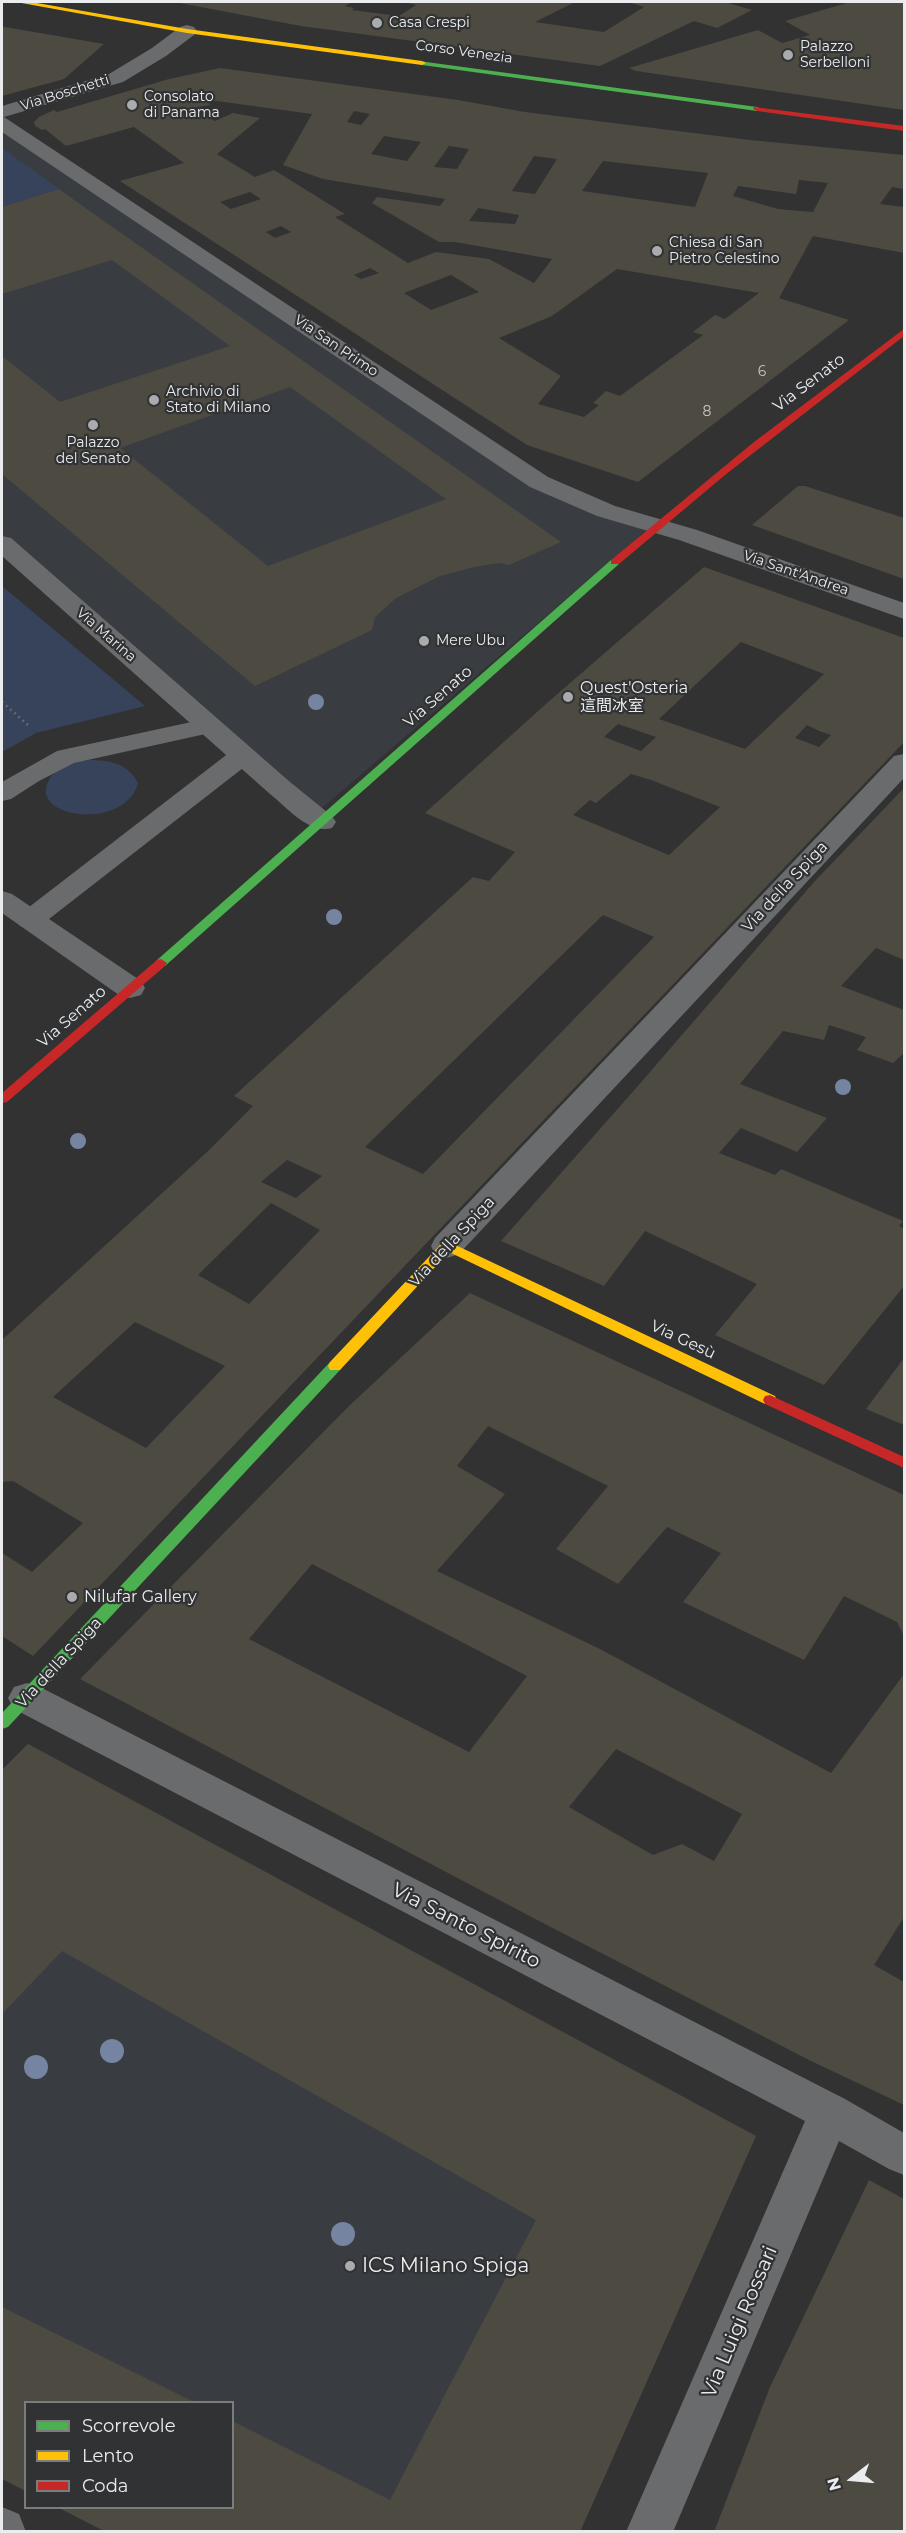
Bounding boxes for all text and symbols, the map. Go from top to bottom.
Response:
place label: Casa Crespi [389,15,470,31]
marker: Casa Crespi [370,16,384,30]
street label: Corso Venezia [414,37,514,67]
place label: Palazzo Serbelloni [800,39,870,72]
marker: Palazzo Serbelloni [781,48,795,62]
street label: Via Boschetti [19,72,111,114]
place label: Consolato di Panama [144,89,220,122]
marker: Consolato di Panama [125,98,139,112]
place label: Chiesa di San Pietro Celestino [669,235,780,268]
marker: Chiesa di San Pietro Celestino [650,244,664,258]
street label: Via San Primo [291,312,381,380]
street label: Via Senato [769,350,849,416]
house number: 6 [758,364,766,380]
place label: Archivio di Stato di Milano [166,384,270,416]
marker: Archivio di Stato di Milano [147,393,161,407]
house number: 8 [703,404,711,420]
marker: Palazzo del Senato [86,418,100,432]
place label: Palazzo del Senato [56,435,130,467]
street label: Via Sant'Andrea [741,547,851,599]
street label: Via Marina [73,604,139,666]
place label: Mere Ubu [436,633,505,649]
marker: Mere Ubu [417,634,431,648]
street label: Via Senato [400,662,476,732]
place label: Quest'Osteria 這間冰室 [580,678,688,716]
marker: Quest'Osteria 這間冰室 [561,690,575,704]
street label: Via della Spiga [738,838,832,936]
street label: Via Senato [34,982,110,1052]
street label: Via della Spiga [405,1193,499,1291]
street label: Via Gesù [647,1317,719,1363]
place label: Nilufar Gallery [84,1587,197,1607]
marker: Nilufar Gallery [65,1590,79,1604]
street label: Via della Spiga [12,1614,106,1712]
street label: Via Santo Spirito [388,1878,544,1974]
street label: Via Luigi Rossari [697,2243,783,2401]
place label: ICS Milano Spiga [362,2254,529,2278]
marker: ICS Milano Spiga [343,2259,357,2273]
legend [24,2401,234,2509]
text: Scorrevole [82,2415,176,2437]
text: Lento [82,2445,134,2467]
north arrow [822,2449,882,2509]
text: Coda [82,2475,128,2497]
text: N [823,2475,845,2493]

